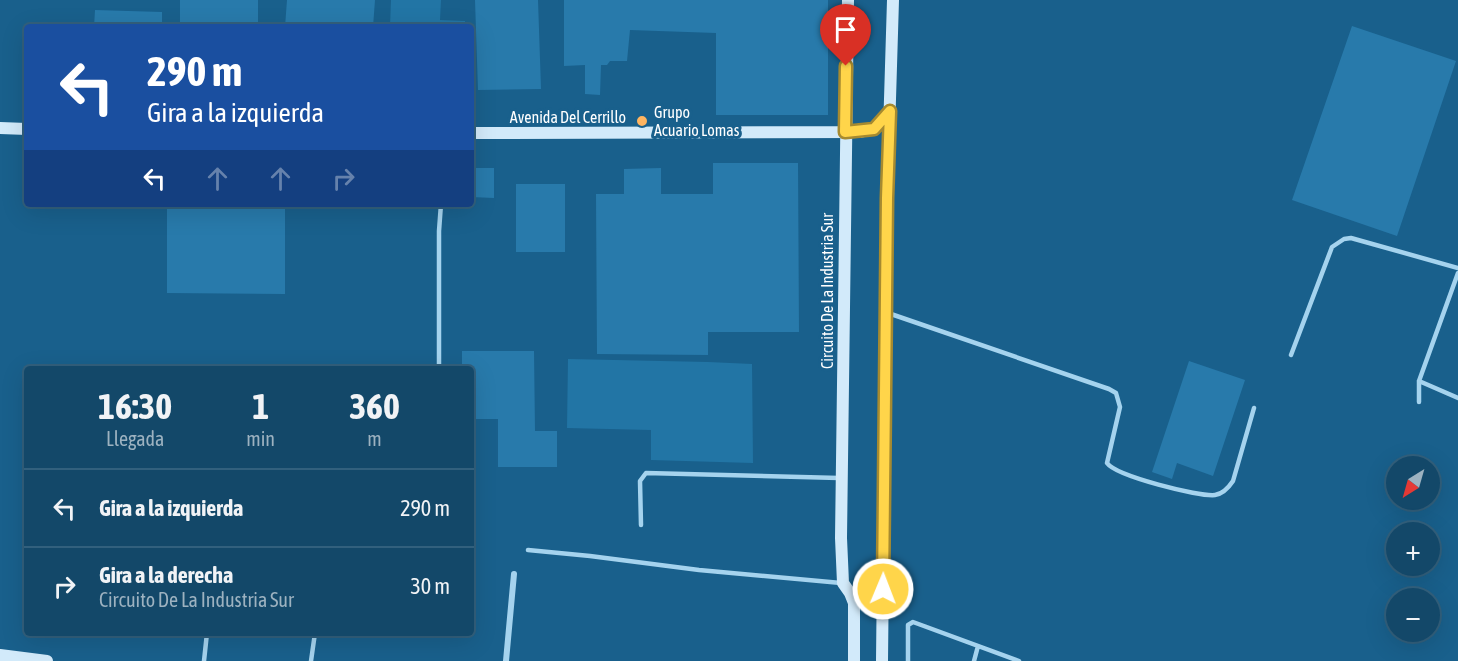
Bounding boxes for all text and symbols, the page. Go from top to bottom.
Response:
pin [820,4,871,66]
icon: arrive [829,13,862,46]
text: 290 m [147,47,242,95]
icon: left [48,48,126,126]
text: Gira a la izquierda [147,97,324,128]
place label: Grupo Acuario Lomas [654,103,740,139]
street label: Avenida Del Cerrillo [510,108,626,126]
marker: Grupo Acuario Lomas [635,114,649,128]
icon: left [138,162,171,195]
icon: ahead [201,162,234,195]
icon: ahead [264,162,297,195]
icon: right [327,162,360,195]
street label: Circuito De La Industria Sur [818,213,836,369]
text: 16:30 [98,385,172,427]
text: 1 [252,385,269,427]
text: 360 [349,385,400,427]
text: Llegada [106,427,164,450]
text: min [246,427,275,450]
text: m [367,427,382,450]
north arrow [1386,456,1440,510]
map controls [1386,456,1440,642]
icon: left [48,492,81,525]
text: Gira a la izquierda [99,495,243,521]
text: 290 m [400,495,450,521]
button: + [1386,522,1440,576]
position arrow [851,557,915,621]
text: Gira a la derecha [99,562,233,588]
icon: right [48,570,81,603]
text: 30 m [410,573,450,599]
text: Circuito De La Industria Sur [99,588,294,611]
button: − [1386,588,1440,642]

